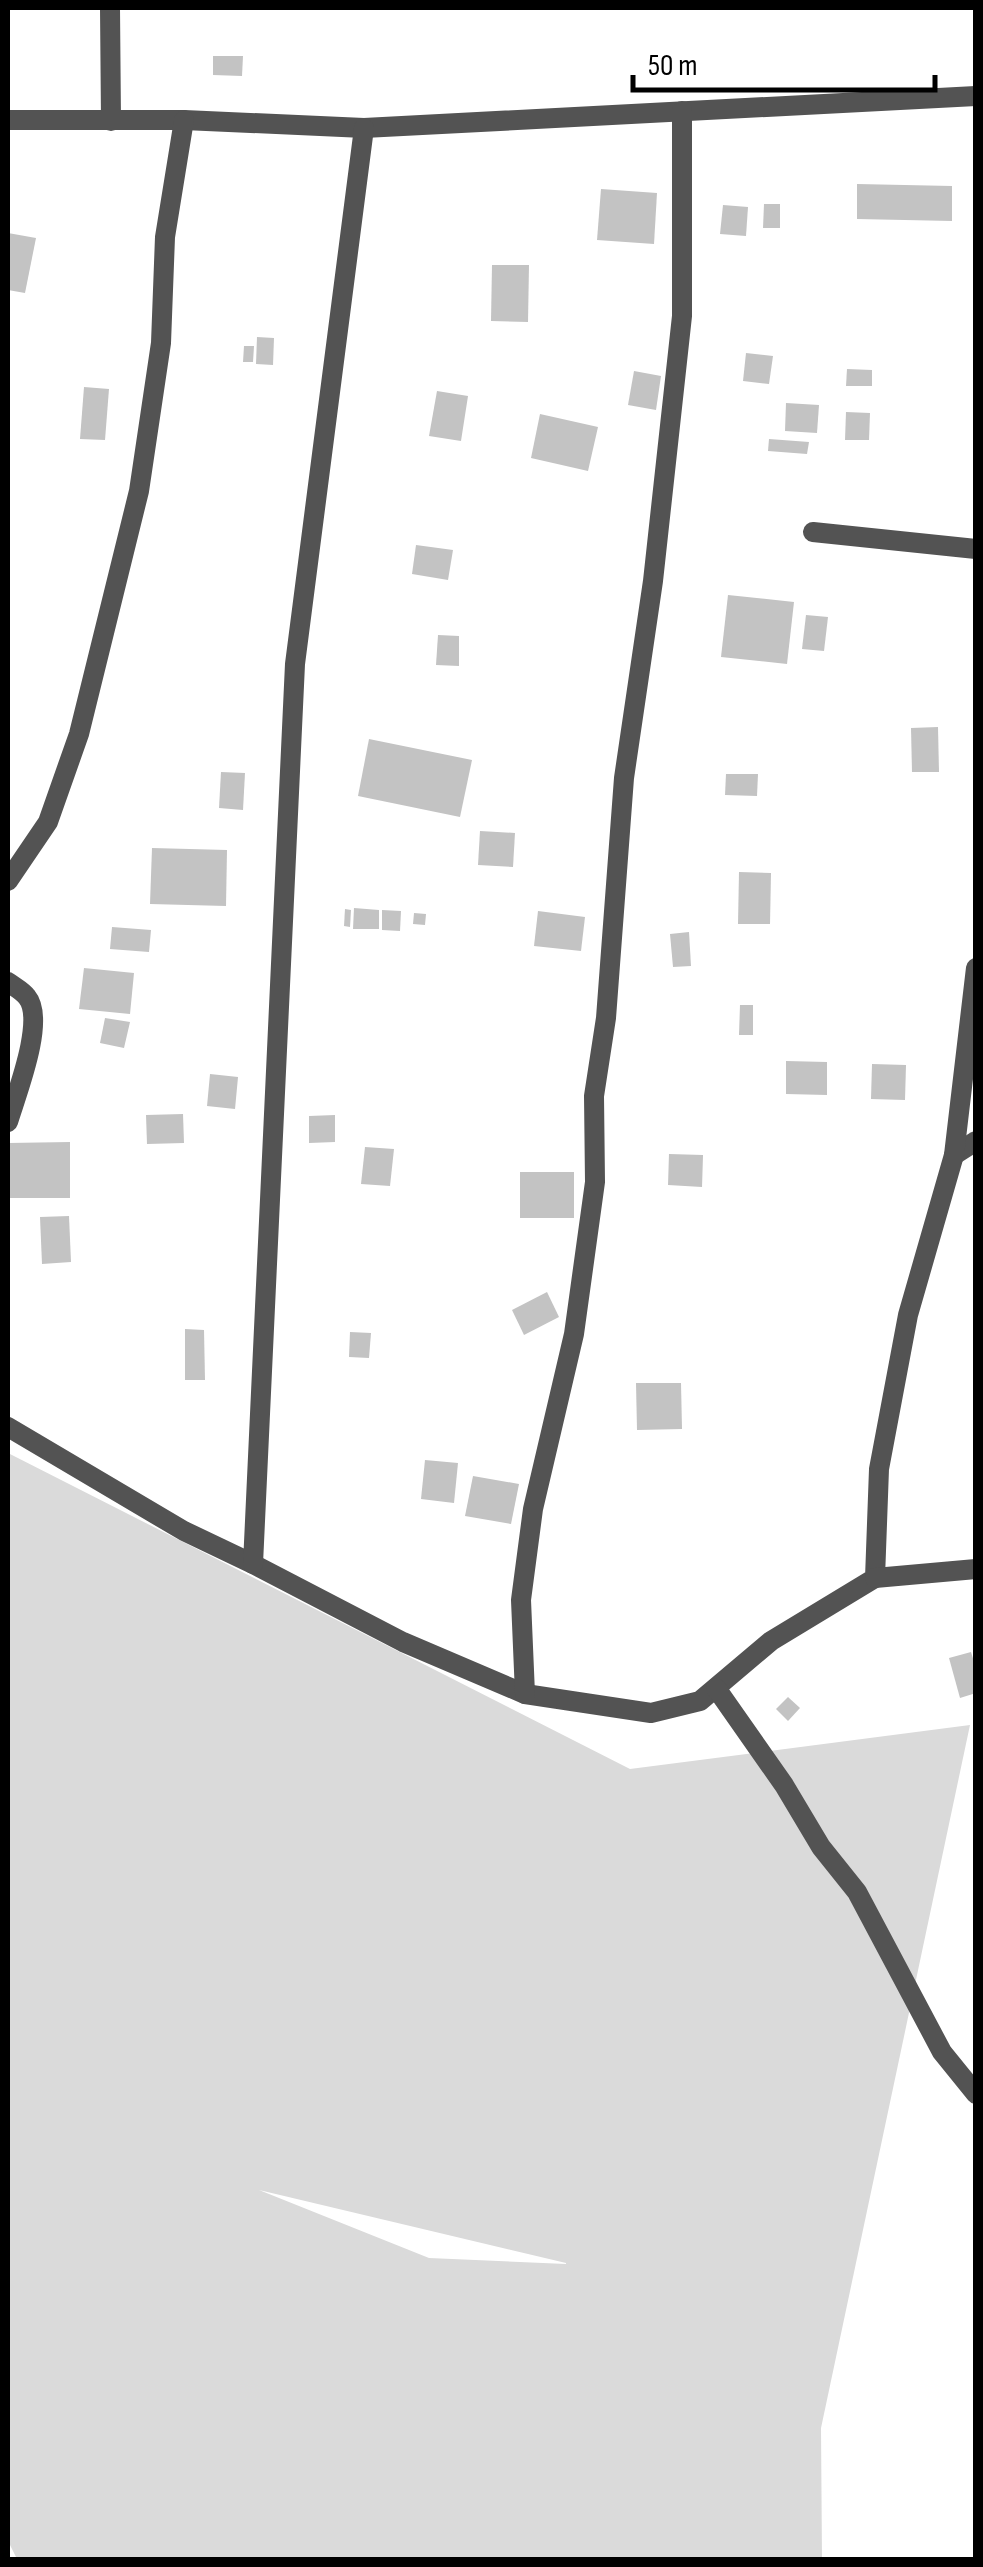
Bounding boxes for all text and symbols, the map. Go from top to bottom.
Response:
scale bar [633,30,936,92]
text: 50 m [648,48,697,84]

